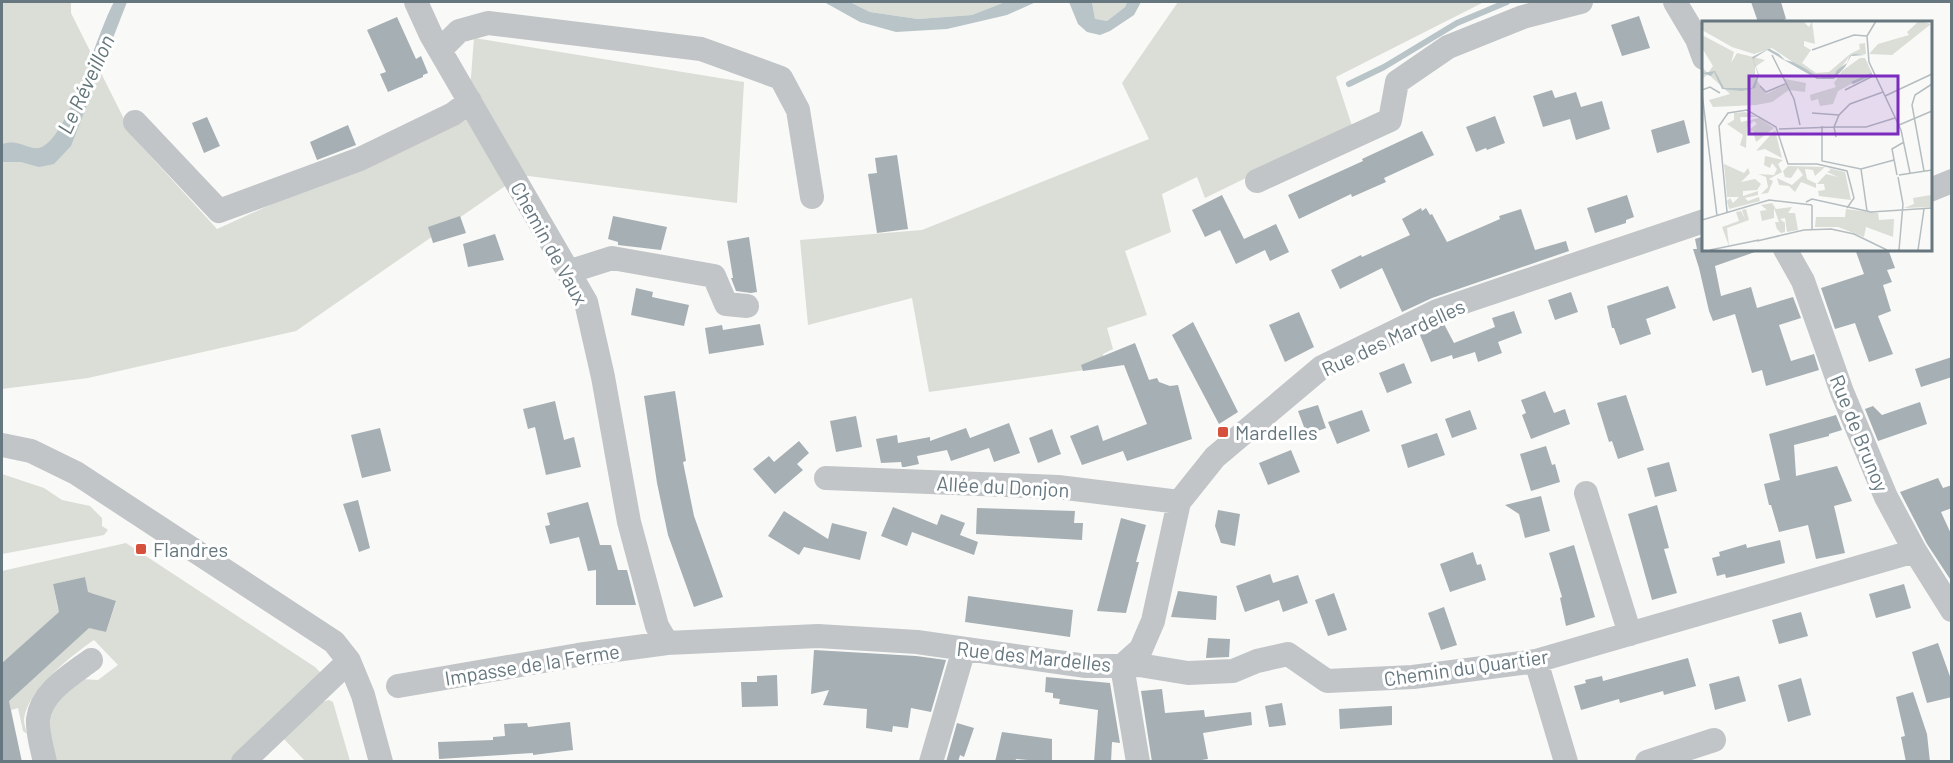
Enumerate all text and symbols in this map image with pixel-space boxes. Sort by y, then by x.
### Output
inset map [1702,21,1932,250]
water label: Le Réveillon [51,31,119,137]
street label: Chemin de Vaux [506,177,594,309]
street label: Rue des Mardelles [1318,293,1468,381]
street label: Rue de Brunoy [1826,371,1894,495]
place label: Mardelles [1235,420,1318,444]
marker: Mardelles [1216,425,1230,439]
street label: Allée du Donjon [936,471,1070,501]
place label: Flandres [153,537,228,561]
marker: Flandres [134,542,148,556]
street label: Rue des Mardelles [956,636,1112,676]
street label: Impasse de la Ferme [443,638,621,690]
street label: Chemin du Quartier [1382,644,1550,690]

